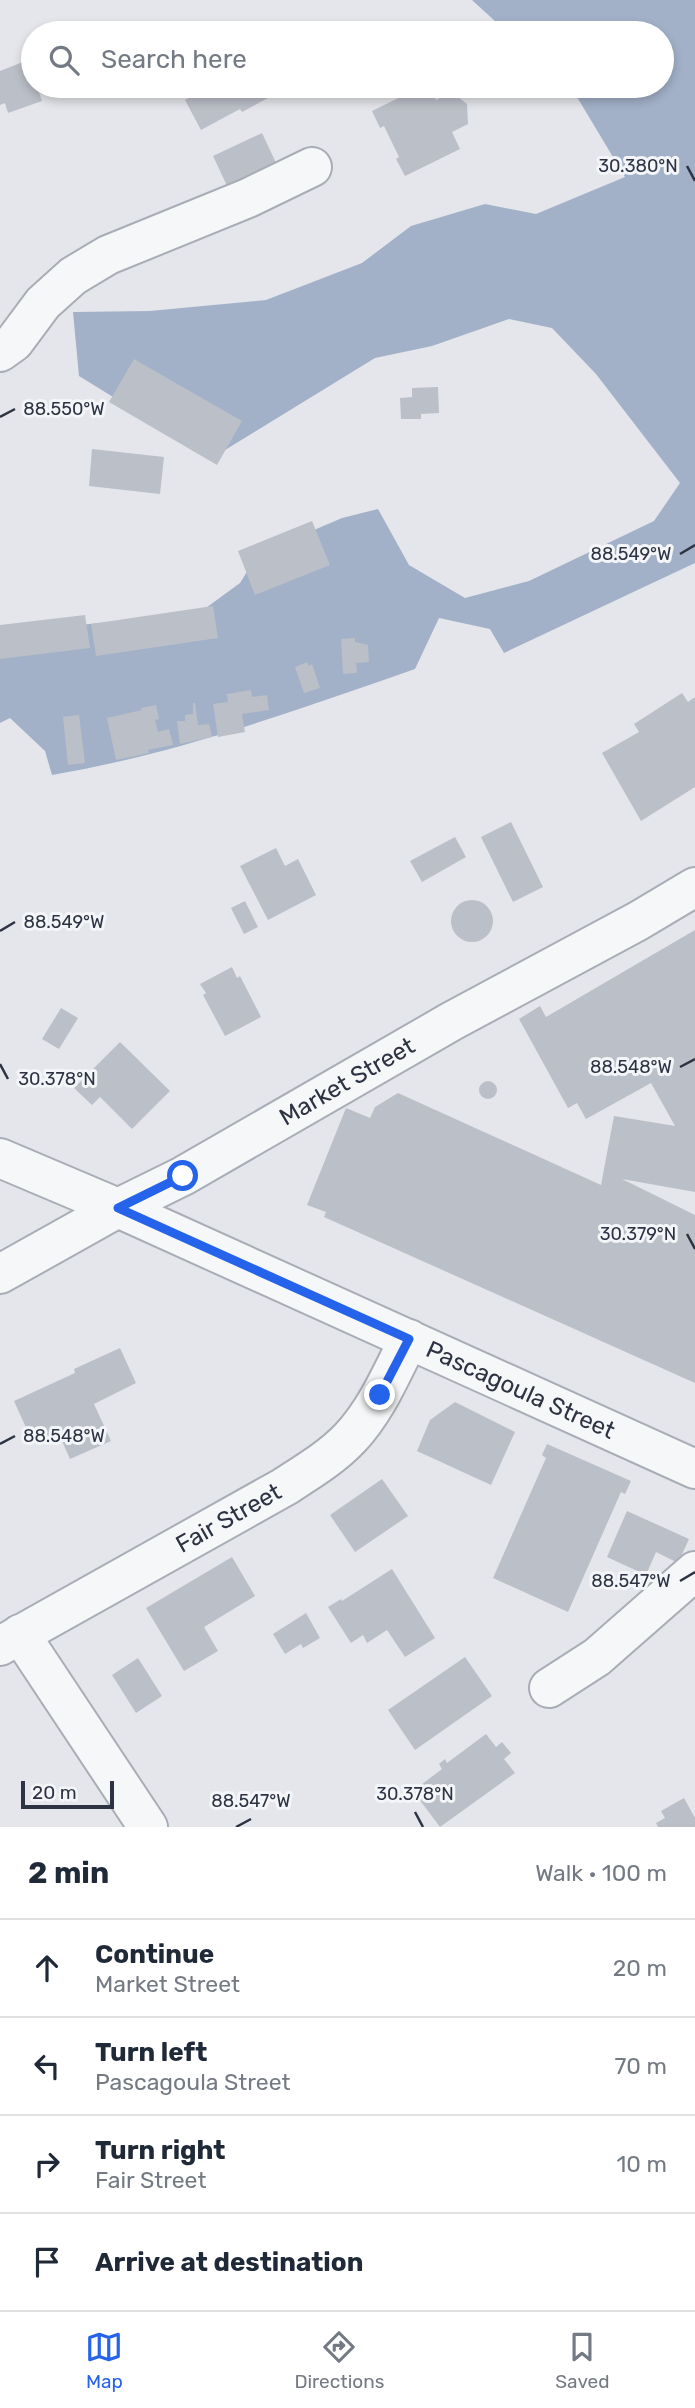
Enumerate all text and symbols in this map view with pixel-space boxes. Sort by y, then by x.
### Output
search box [21,21,674,98]
icon: search [45,41,83,79]
text: Search here [101,44,247,75]
text: 30.380°N [598,155,678,177]
text: 88.550°W [23,398,105,420]
text: 88.549°W [590,543,672,565]
text: 88.549°W [23,911,105,933]
street label: Market Street [275,1032,420,1131]
text: 88.548°W [590,1056,672,1078]
text: 30.378°N [18,1068,96,1090]
route start [167,1160,198,1191]
text: 30.379°N [600,1223,676,1245]
street label: Pascagoula Street [422,1335,619,1445]
route end [364,1379,395,1410]
text: 88.548°W [23,1425,105,1447]
street label: Fair Street [171,1477,286,1559]
text: 88.547°W [591,1570,671,1592]
scale bar [21,1778,114,1810]
text: 20 m [32,1781,77,1804]
text: 30.378°N [376,1783,454,1805]
text: 88.547°W [211,1790,291,1812]
text: 2 min [28,1855,109,1891]
text: Walk · 100 m [535,1859,667,1887]
text: Continue [95,1939,214,1970]
icon: ahead [28,1949,66,1987]
text: 20 m [613,1954,667,1982]
text: Market Street [95,1970,240,1998]
text: Turn left [95,2037,207,2068]
icon: left [28,2047,66,2085]
text: 70 m [615,2052,667,2080]
text: Pascagoula Street [95,2068,291,2096]
text: Turn right [95,2135,225,2166]
icon: right [28,2145,66,2183]
text: 10 m [616,2150,667,2178]
text: Fair Street [95,2166,206,2194]
icon: arrive [28,2243,66,2281]
text: Arrive at destination [95,2247,363,2278]
tab: Map [85,2328,123,2393]
tab: Directions [294,2328,384,2393]
tab: Saved [555,2328,610,2393]

